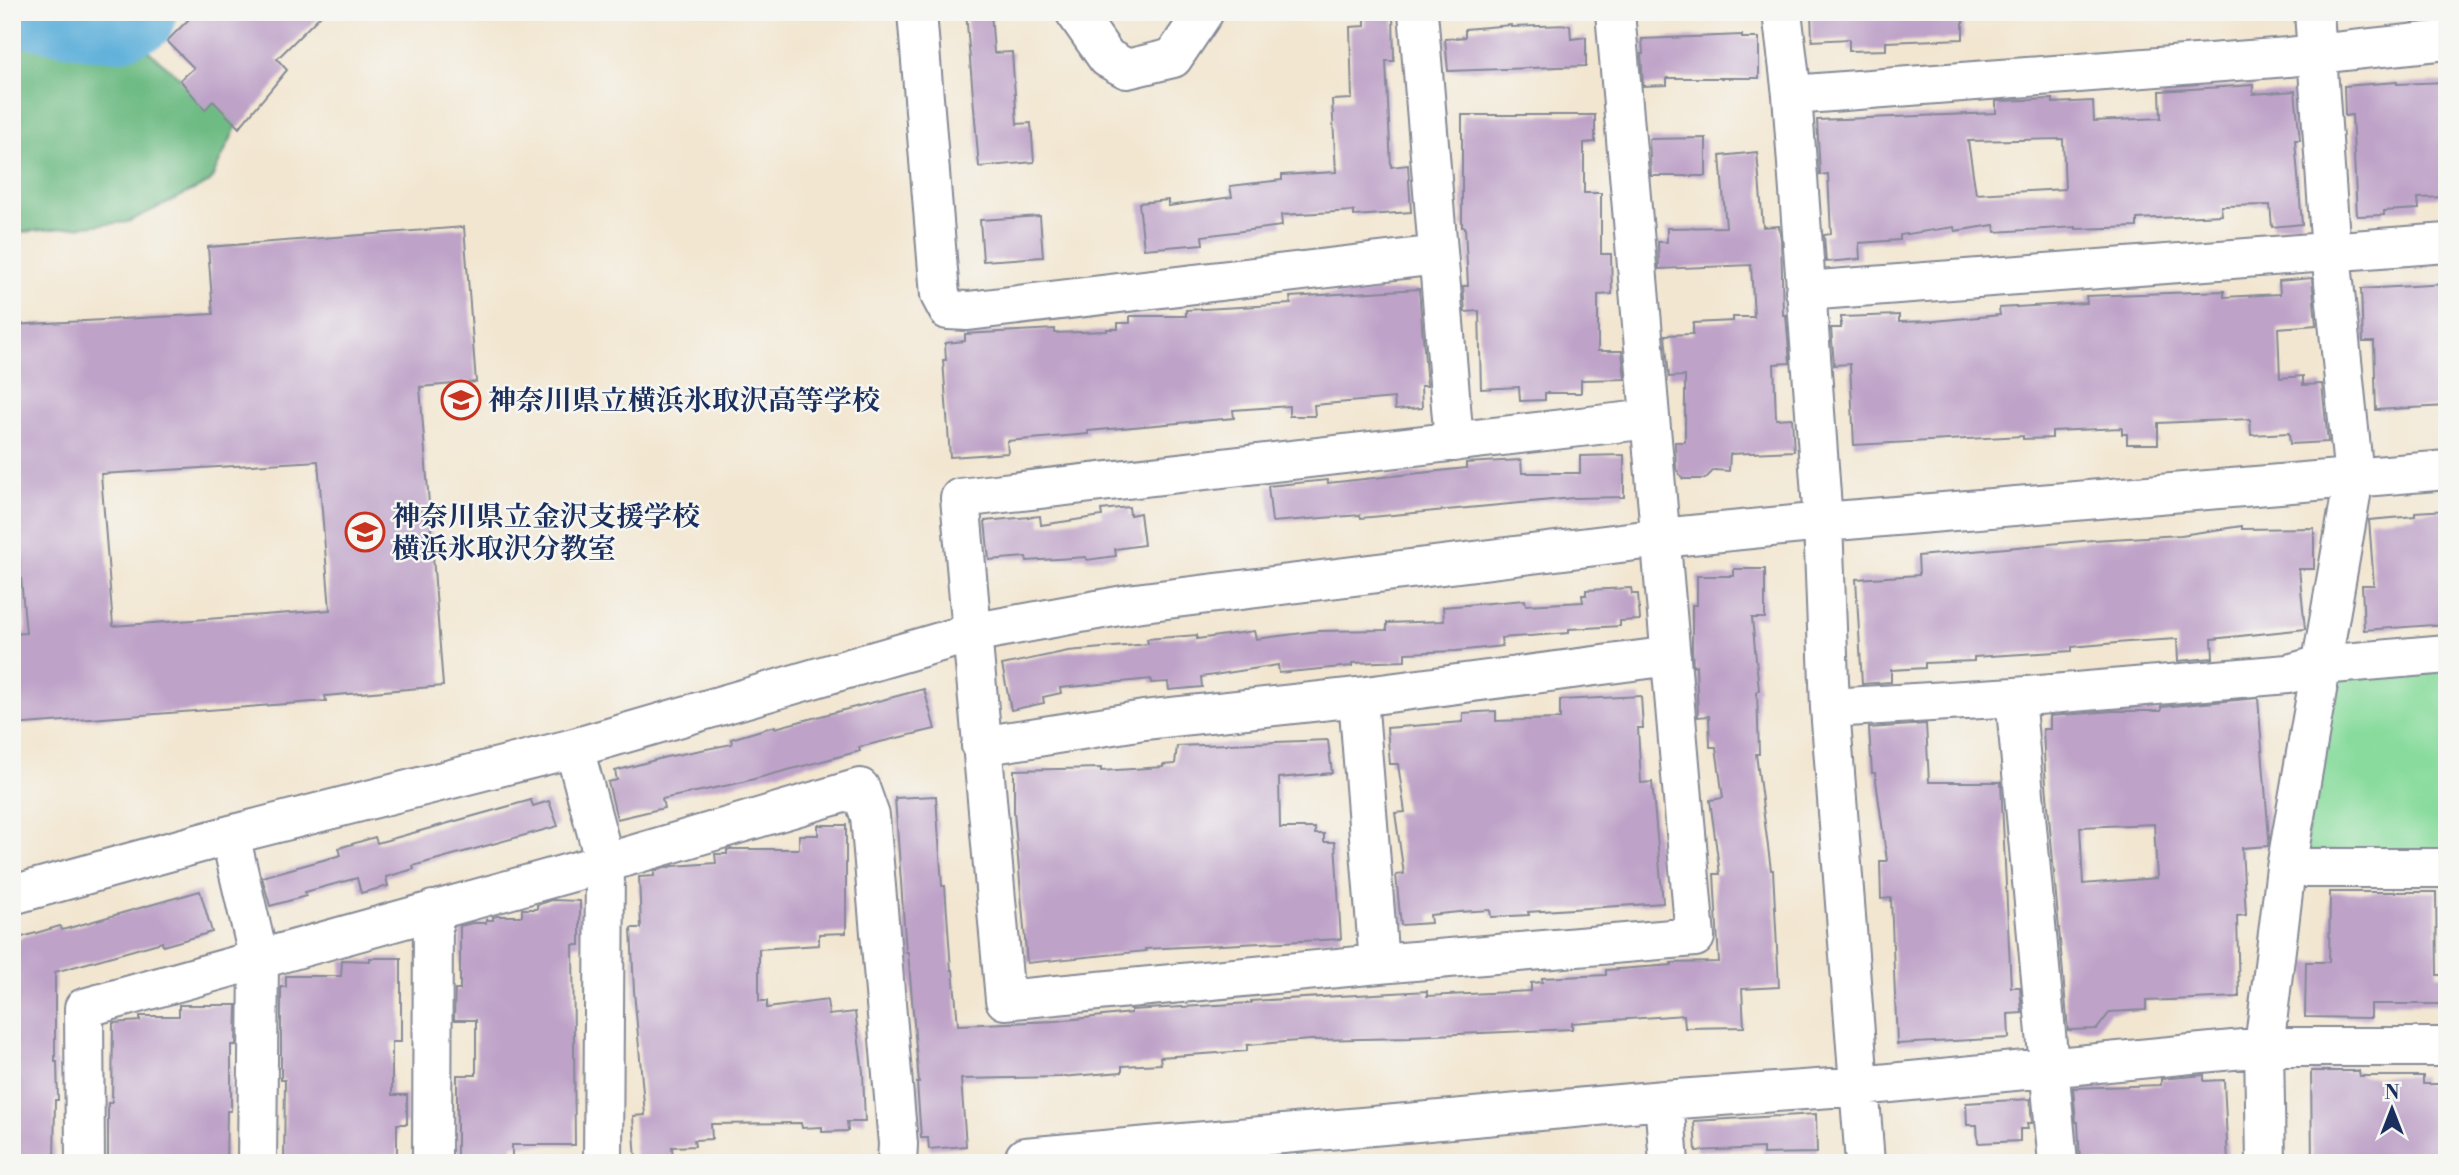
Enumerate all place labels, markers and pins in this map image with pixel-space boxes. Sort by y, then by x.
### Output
school or university icon: 神奈川県立横浜氷取沢高等学校 [440,379,482,421]
place label: 神奈川県立横浜氷取沢高等学校 [488,384,880,419]
place label: 神奈川県立金沢支援学校 横浜氷取沢分教室 [392,500,700,567]
school or university icon: 神奈川県立金沢支援学校 横浜氷取沢分教室 [344,511,386,553]

